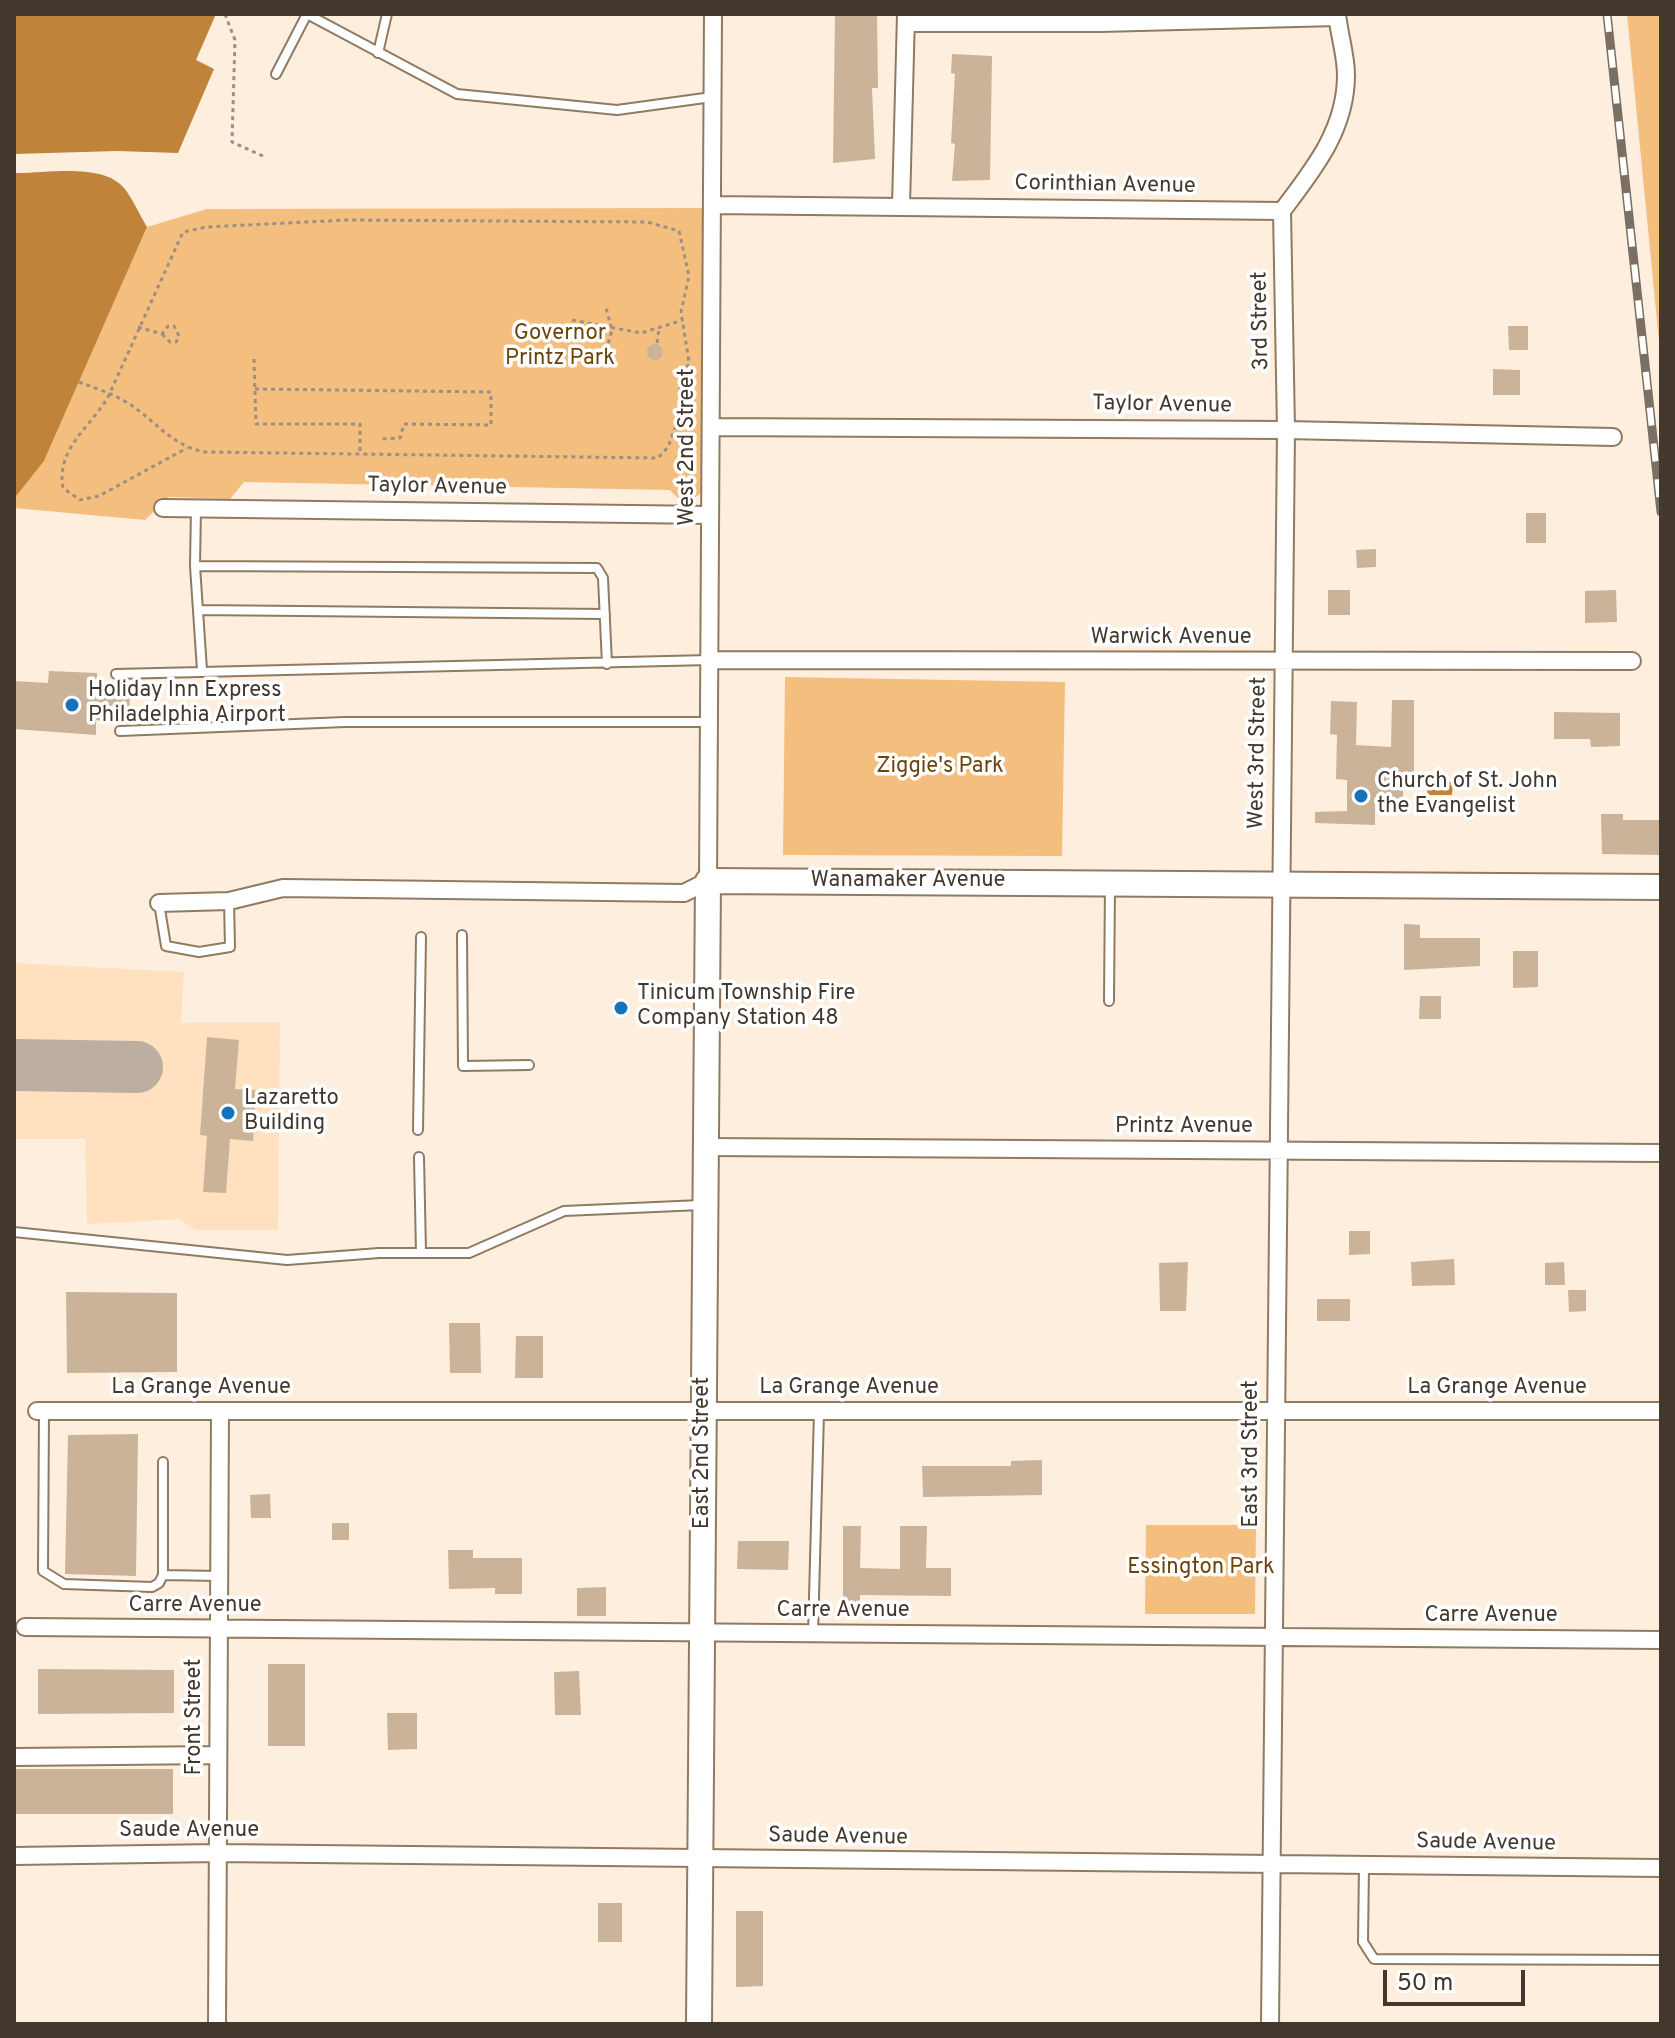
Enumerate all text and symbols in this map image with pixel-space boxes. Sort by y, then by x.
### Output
street label: Corinthian Avenue [1014,171,1196,201]
street label: 3rd Street [1248,271,1276,371]
park label: Governor Printz Park [505,322,615,374]
street label: West 2nd Street [676,368,702,526]
street label: Taylor Avenue [1092,392,1232,420]
street label: Taylor Avenue [367,474,507,502]
street label: Warwick Avenue [1090,626,1252,652]
street label: West 3rd Street [1244,676,1274,830]
place label: Holiday Inn Express Philadelphia Airport [88,679,286,730]
marker: Holiday Inn Express Philadelphia Airport [63,696,81,714]
park label: Ziggie's Park [876,755,1004,781]
place label: Church of St. John the Evangelist [1377,770,1558,822]
marker: Church of St. John the Evangelist [1352,787,1370,805]
street label: Wanamaker Avenue [811,869,1005,895]
place label: Tinicum Township Fire Company Station 48 [637,982,855,1034]
marker: Tinicum Township Fire Company Station 48 [612,999,630,1017]
place label: Lazaretto Building [244,1087,339,1138]
marker: Lazaretto Building [219,1104,237,1122]
street label: Printz Avenue [1115,1115,1253,1141]
street label: La Grange Avenue [111,1376,291,1402]
street label: La Grange Avenue [759,1376,939,1402]
street label: La Grange Avenue [1407,1376,1587,1402]
street label: East 2nd Street [691,1377,717,1529]
street label: East 3rd Street [1240,1380,1266,1528]
park label: Essington Park [1127,1556,1275,1582]
street label: Carre Avenue [128,1594,262,1620]
street label: Carre Avenue [776,1599,910,1625]
street label: Carre Avenue [1424,1604,1558,1630]
street label: Front Street [183,1659,209,1775]
street label: Saude Avenue [119,1819,259,1845]
street label: Saude Avenue [768,1824,908,1852]
street label: Saude Avenue [1416,1830,1556,1858]
scale bar [1387,1954,1529,2004]
text: 50 m [1397,1969,1453,1999]

